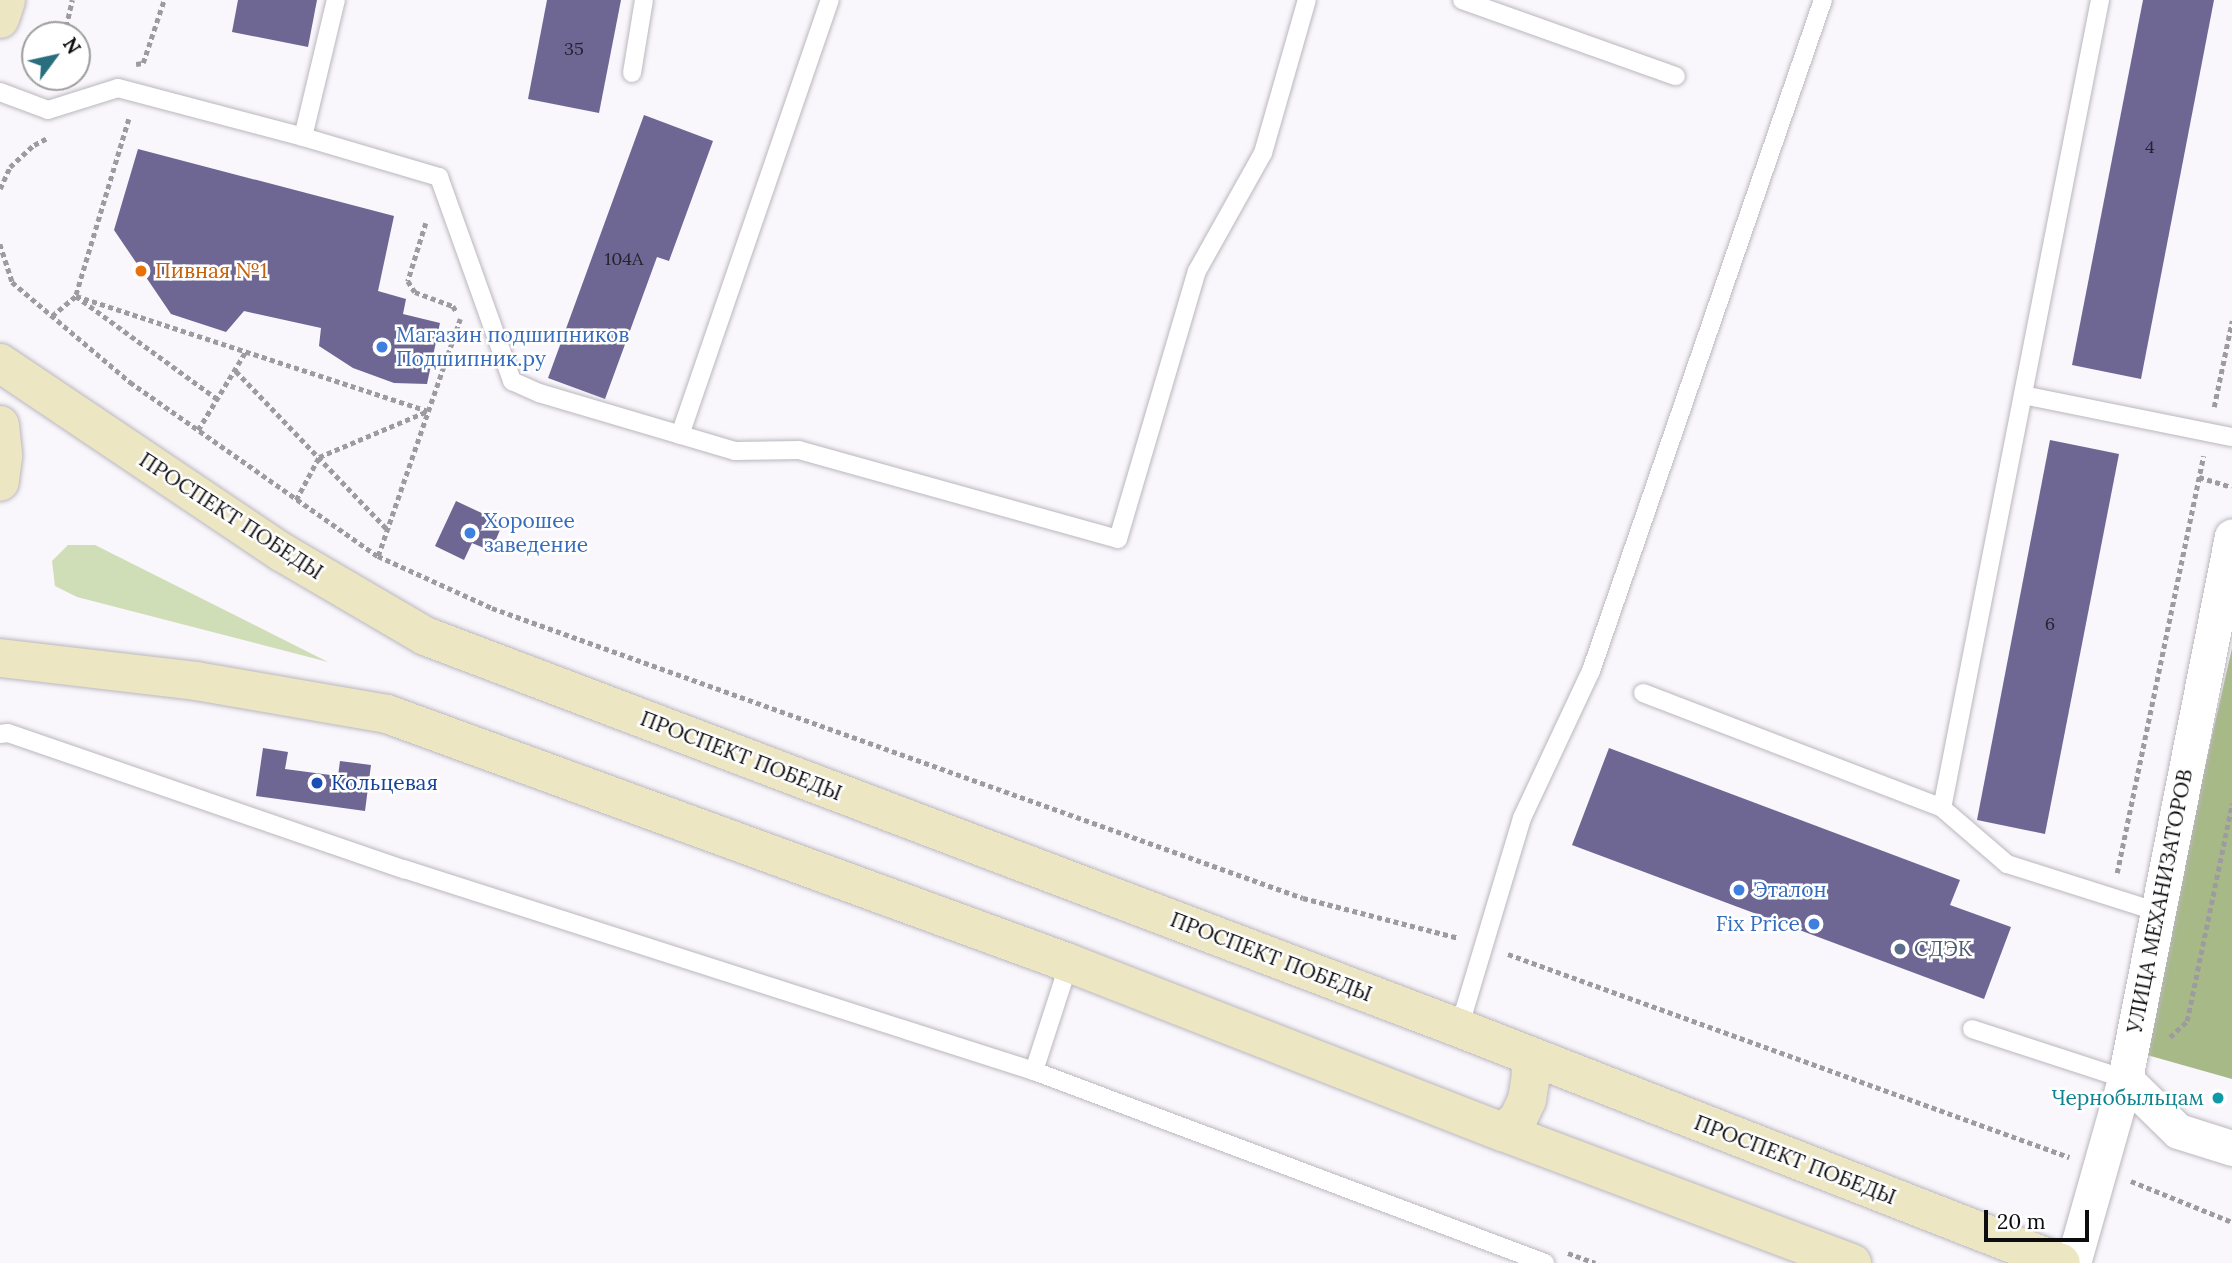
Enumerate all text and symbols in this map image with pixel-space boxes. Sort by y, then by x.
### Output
north arrow [21,21,91,91]
text: N [58,33,86,58]
house number: 35 [564,38,584,60]
house number: 4 [2145,136,2155,158]
house number: 104А [605,248,643,270]
place label: Пивная №1 [155,258,268,284]
marker: Пивная №1 [133,263,149,279]
place label: Магазин подшипников Подшипник.ру [396,322,629,372]
marker: Магазин подшипников Подшипник.ру [374,339,390,355]
street label: ПРОСПЕКТ ПОБЕДЫ [134,447,328,585]
place label: Хорошее заведение [484,508,588,558]
marker: Хорошее заведение [462,525,478,541]
house number: 6 [2045,613,2055,635]
street label: ПРОСПЕКТ ПОБЕДЫ [637,706,845,806]
street label: УЛИЦА МЕХАНИЗАТОРОВ [2122,767,2198,1035]
place label: Кольцевая [331,770,438,796]
marker: Кольцевая [309,775,325,791]
place label: Эталон [1753,877,1827,903]
marker: Эталон [1731,882,1747,898]
street label: ПРОСПЕКТ ПОБЕДЫ [1167,907,1375,1007]
place label: Fix Price [1716,911,1800,937]
marker: Fix Price [1806,916,1822,932]
place label: СДЭК [1914,936,1972,962]
marker: СДЭК [1892,941,1908,957]
place label: Чернобыльцам [2051,1085,2204,1111]
marker: Чернобыльцам [2210,1090,2226,1106]
street label: ПРОСПЕКТ ПОБЕДЫ [1691,1110,1899,1210]
scale bar [1987,1196,2092,1240]
text: 20 m [1997,1208,2046,1235]

